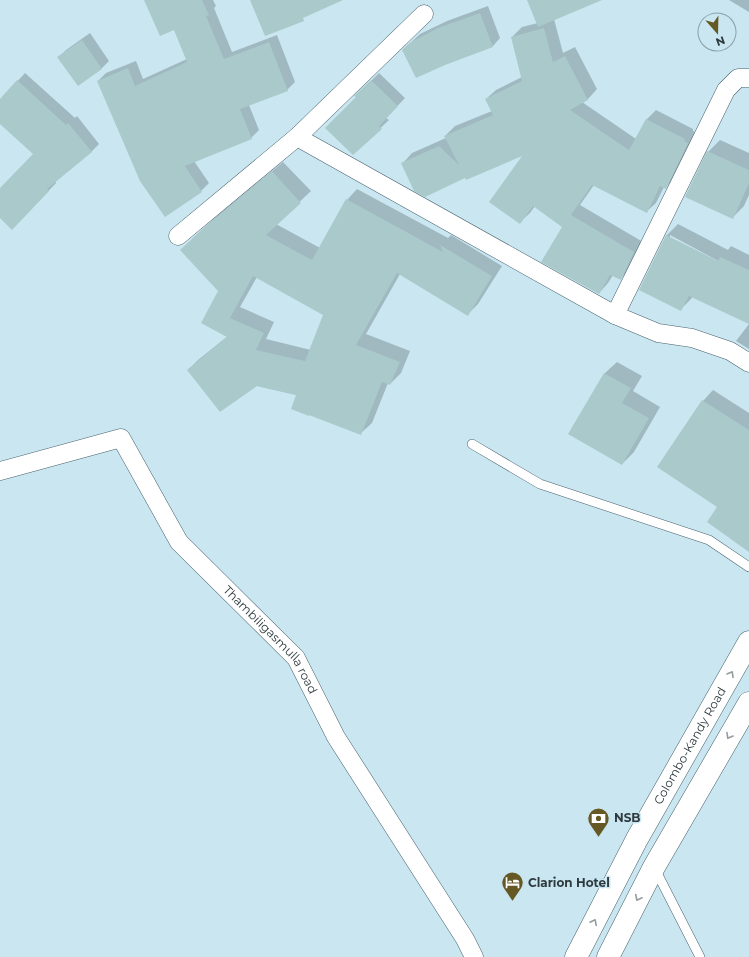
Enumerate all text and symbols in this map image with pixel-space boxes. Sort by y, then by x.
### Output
north arrow [697,12,737,52]
text: N [714,33,727,49]
street label: Thambiligasmulla road [220,582,321,696]
one-way arrow [726,671,734,678]
street label: Colombo-Kandy Road [650,684,729,807]
one-way arrow [727,732,734,739]
bank icon: NSB [585,805,611,838]
place label: NSB [614,810,641,825]
hotel icon: Clarion Hotel [500,870,526,903]
place label: Clarion Hotel [528,875,610,890]
one-way arrow [635,894,643,901]
one-way arrow [589,919,597,927]

